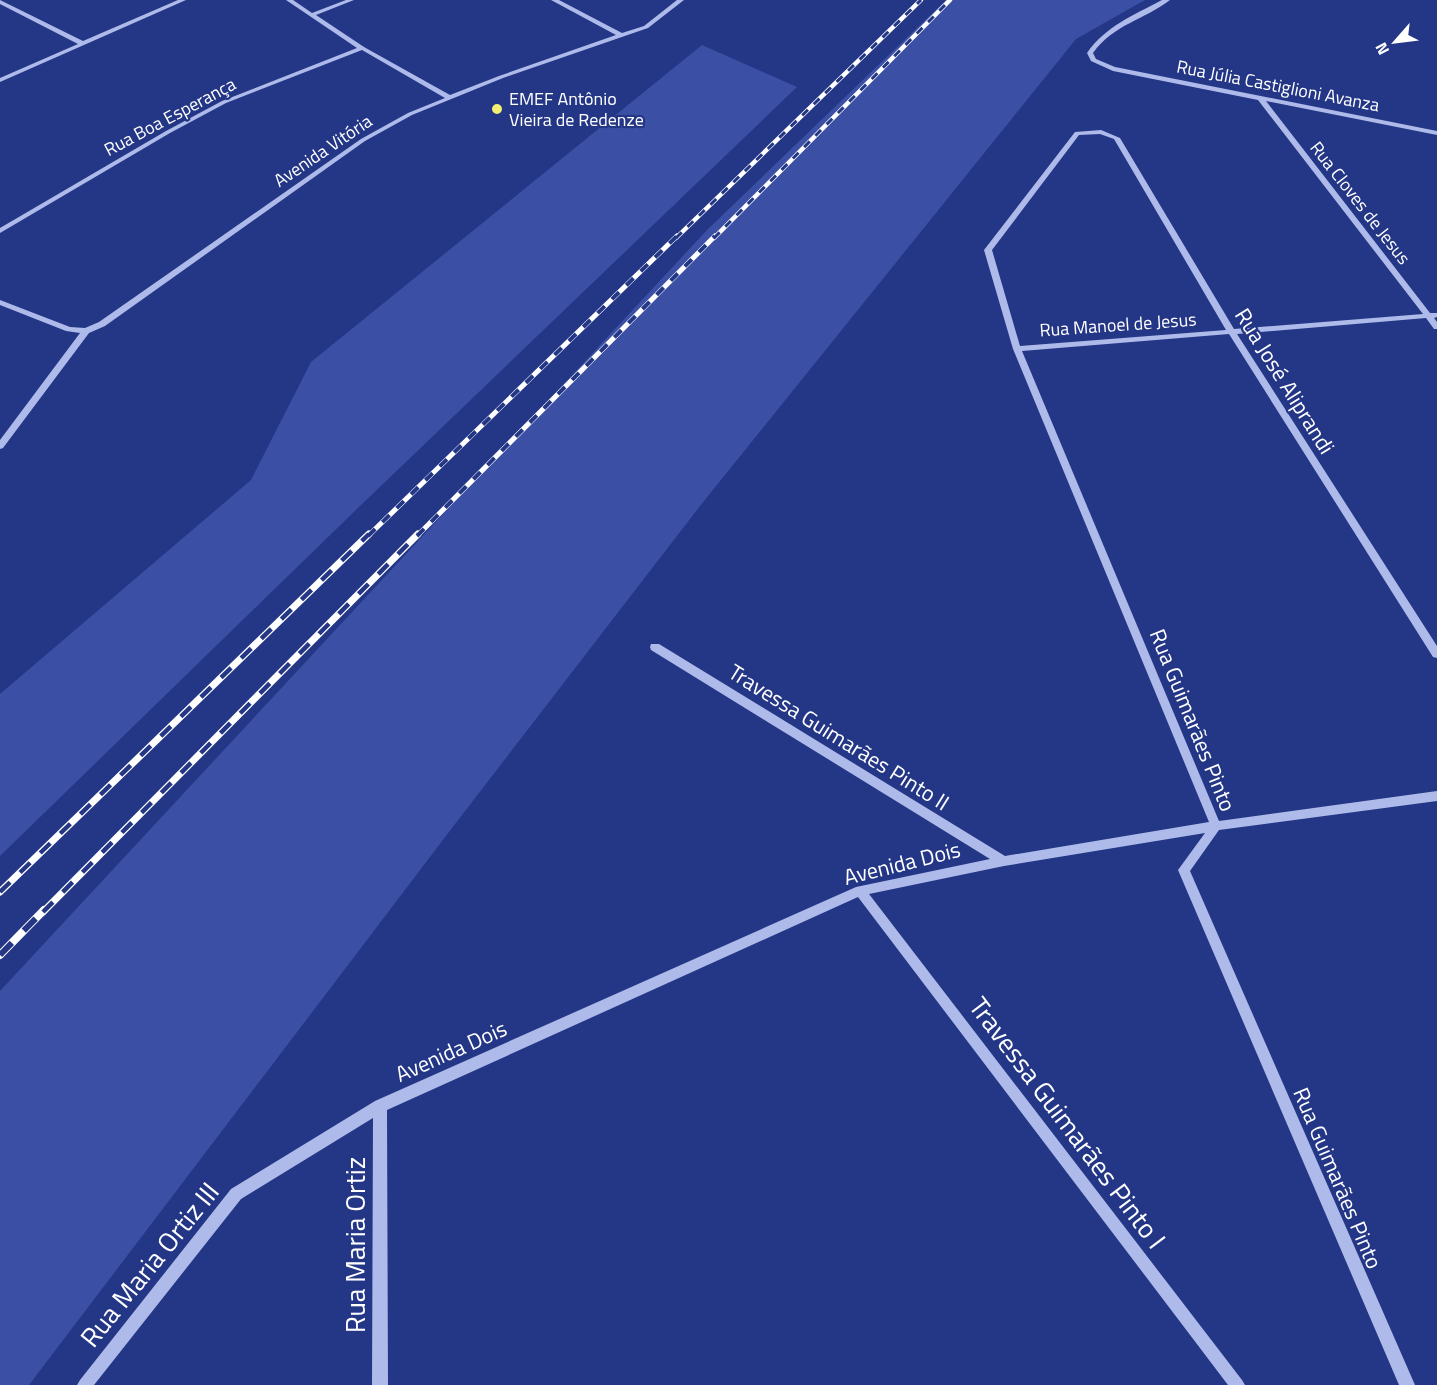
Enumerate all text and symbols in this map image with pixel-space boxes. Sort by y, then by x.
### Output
north arrow [1365,12,1425,72]
text: N [1369,39,1395,60]
street label: Rua Júlia Castiglioni Avanza [1174,53,1382,118]
street label: Rua Boa Esperança [99,70,240,163]
place label: EMEF Antônio Vieira de Redenze [509,85,644,133]
marker: EMEF Antônio Vieira de Redenze [490,102,504,116]
street label: Avenida Vitória [268,108,377,194]
street label: Rua Cloves de Jesus [1304,135,1417,270]
street label: Rua José Aliprandi [1226,301,1344,461]
street label: Rua Manoel de Jesus [1039,306,1197,343]
street label: Rua Guimarães Pinto [1141,624,1245,816]
street label: Travessa Guimarães Pinto II [722,655,956,819]
street label: Avenida Dois [840,832,964,894]
street label: Travessa Guimarães Pinto I [960,987,1177,1257]
street label: Avenida Dois [390,1011,512,1091]
street label: Rua Guimarães Pinto [1284,1082,1392,1274]
street label: Rua Maria Ortiz [334,1157,375,1333]
street label: Rua Maria Ortiz III [69,1173,228,1355]

